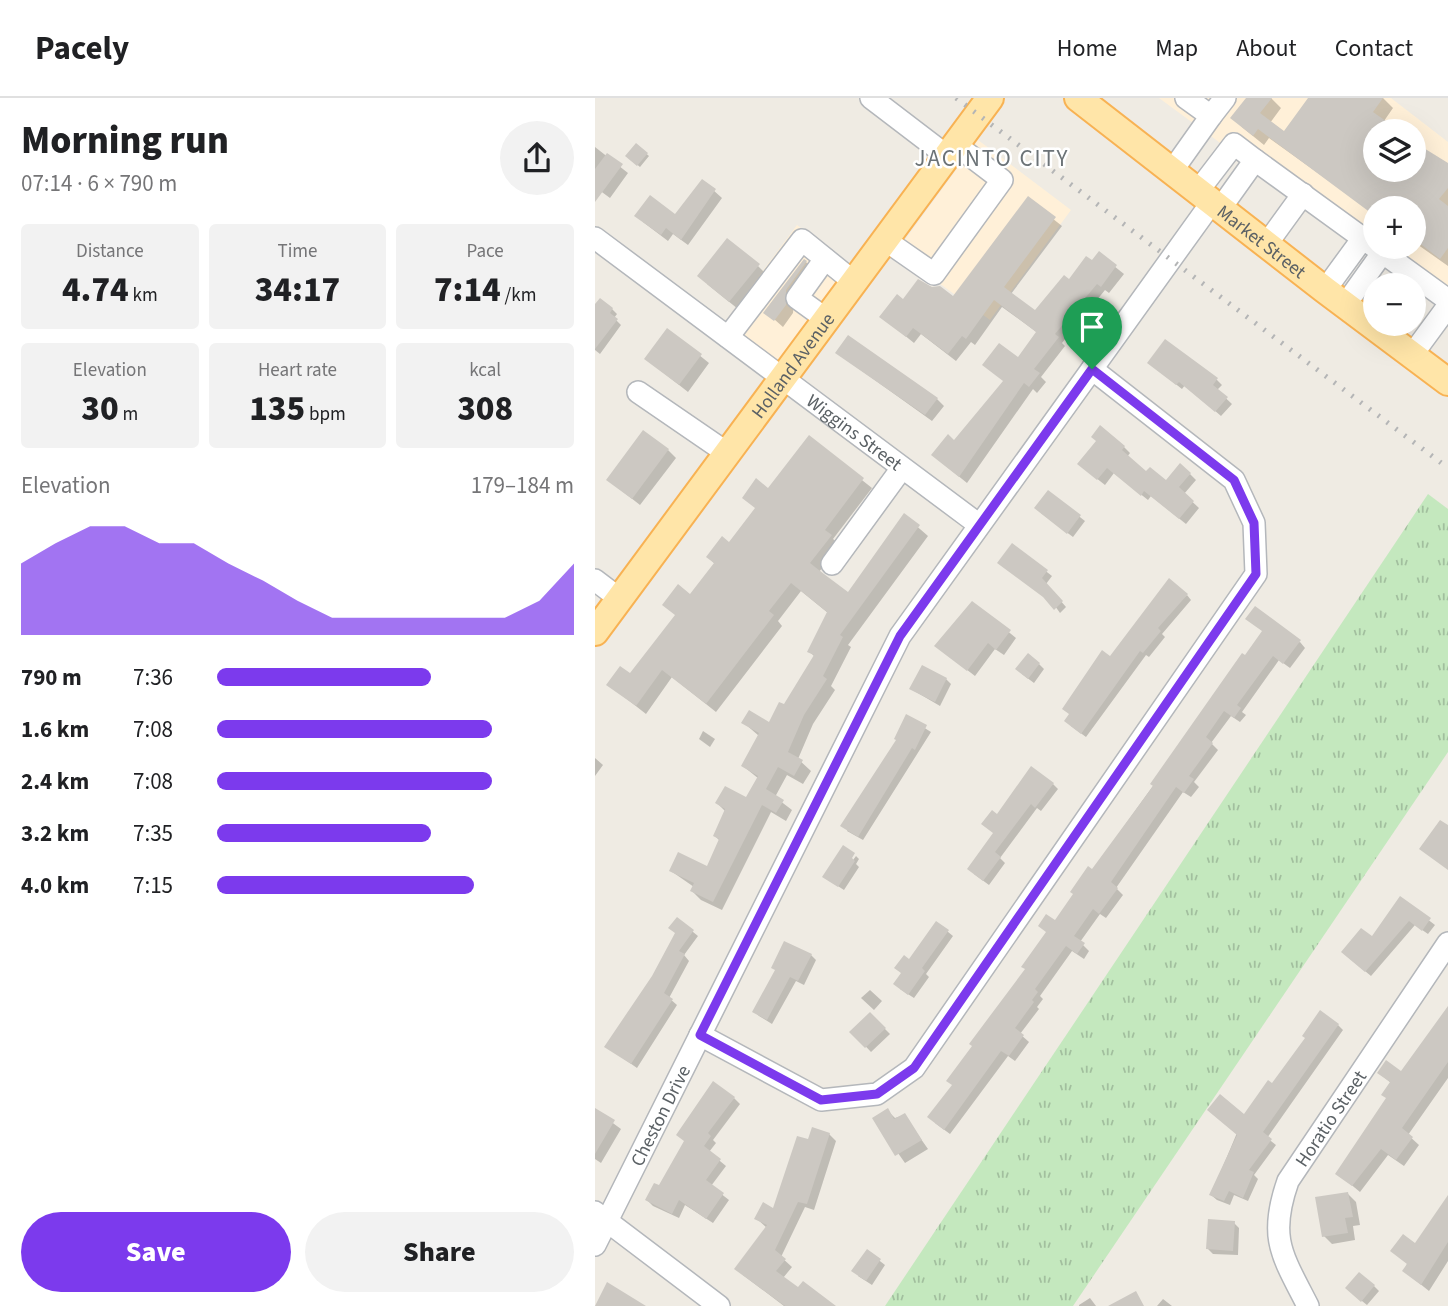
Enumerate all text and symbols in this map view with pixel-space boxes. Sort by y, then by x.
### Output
text: Pacely [35,25,129,72]
text: Home [1057,31,1117,66]
text: Map [1155,31,1198,66]
text: About [1236,31,1297,66]
text: Contact [1335,31,1413,66]
text: Morning run [21,114,229,168]
map controls [1363,119,1426,336]
button: layers [1363,119,1426,182]
button: share [500,121,574,195]
district label: JACINTO CITY [914,142,1070,175]
text: 07:14 · 6 × 790 m [21,167,177,200]
button: + [1363,196,1426,259]
street label: Market Street [1211,199,1312,286]
text: Distance [76,238,144,265]
text: Time [277,238,318,265]
text: Pace [467,238,504,265]
text: 4.74 [62,265,129,315]
text: 34:17 [255,265,340,315]
text: 7:14 [434,265,501,315]
button: − [1363,273,1426,336]
text: km [129,282,158,309]
text: /km [501,282,536,309]
pin [1062,297,1122,369]
street label: Holland Avenue [746,308,842,424]
icon: arrive [1073,308,1111,346]
text: Elevation [73,357,147,384]
text: Heart rate [258,357,337,384]
text: kcal [469,357,501,384]
text: 30 [81,384,119,434]
text: 135 [249,384,305,434]
text: 308 [457,384,513,434]
street label: Wiggins Street [800,388,908,478]
text: m [119,401,138,428]
text: bpm [305,401,346,428]
text: Elevation [21,469,111,502]
text: 179–184 m [471,469,574,502]
text: 790 m [21,661,82,694]
text: 7:36 [133,661,173,694]
text: 1.6 km [21,713,89,746]
text: 7:08 [133,713,173,746]
text: 2.4 km [21,765,89,798]
text: 7:08 [133,765,173,798]
text: 3.2 km [21,817,89,850]
text: 7:35 [133,817,173,850]
text: 4.0 km [21,869,89,902]
text: 7:15 [133,869,173,902]
street label: Cheston Drive [625,1061,698,1171]
street label: Horatio Street [1289,1065,1374,1173]
button: Save [21,1212,291,1292]
button: Share [305,1212,574,1292]

